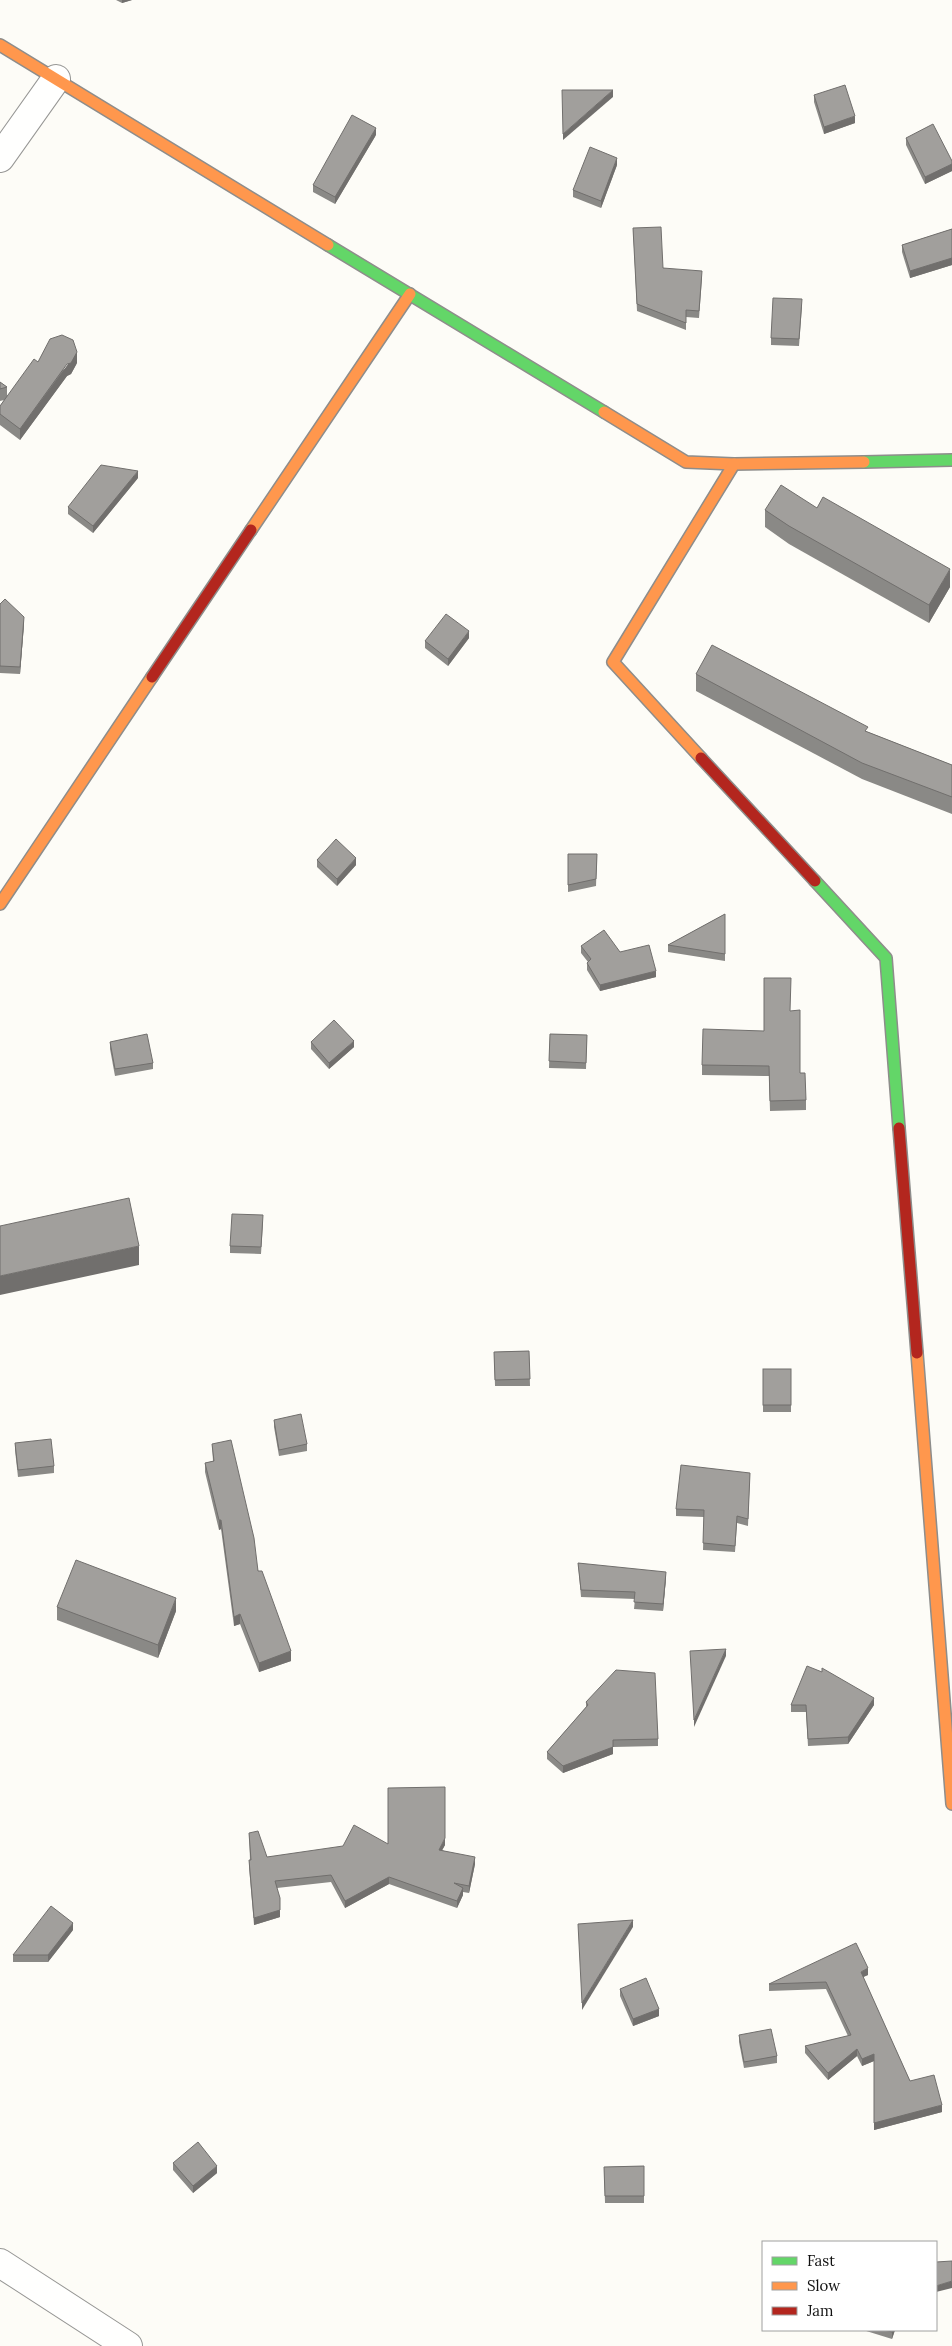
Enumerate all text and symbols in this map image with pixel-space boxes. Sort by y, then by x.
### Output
legend [762,2241,937,2331]
text: Fast [807,2251,835,2270]
text: Slow [807,2276,840,2295]
text: Jam [806,2301,834,2320]

